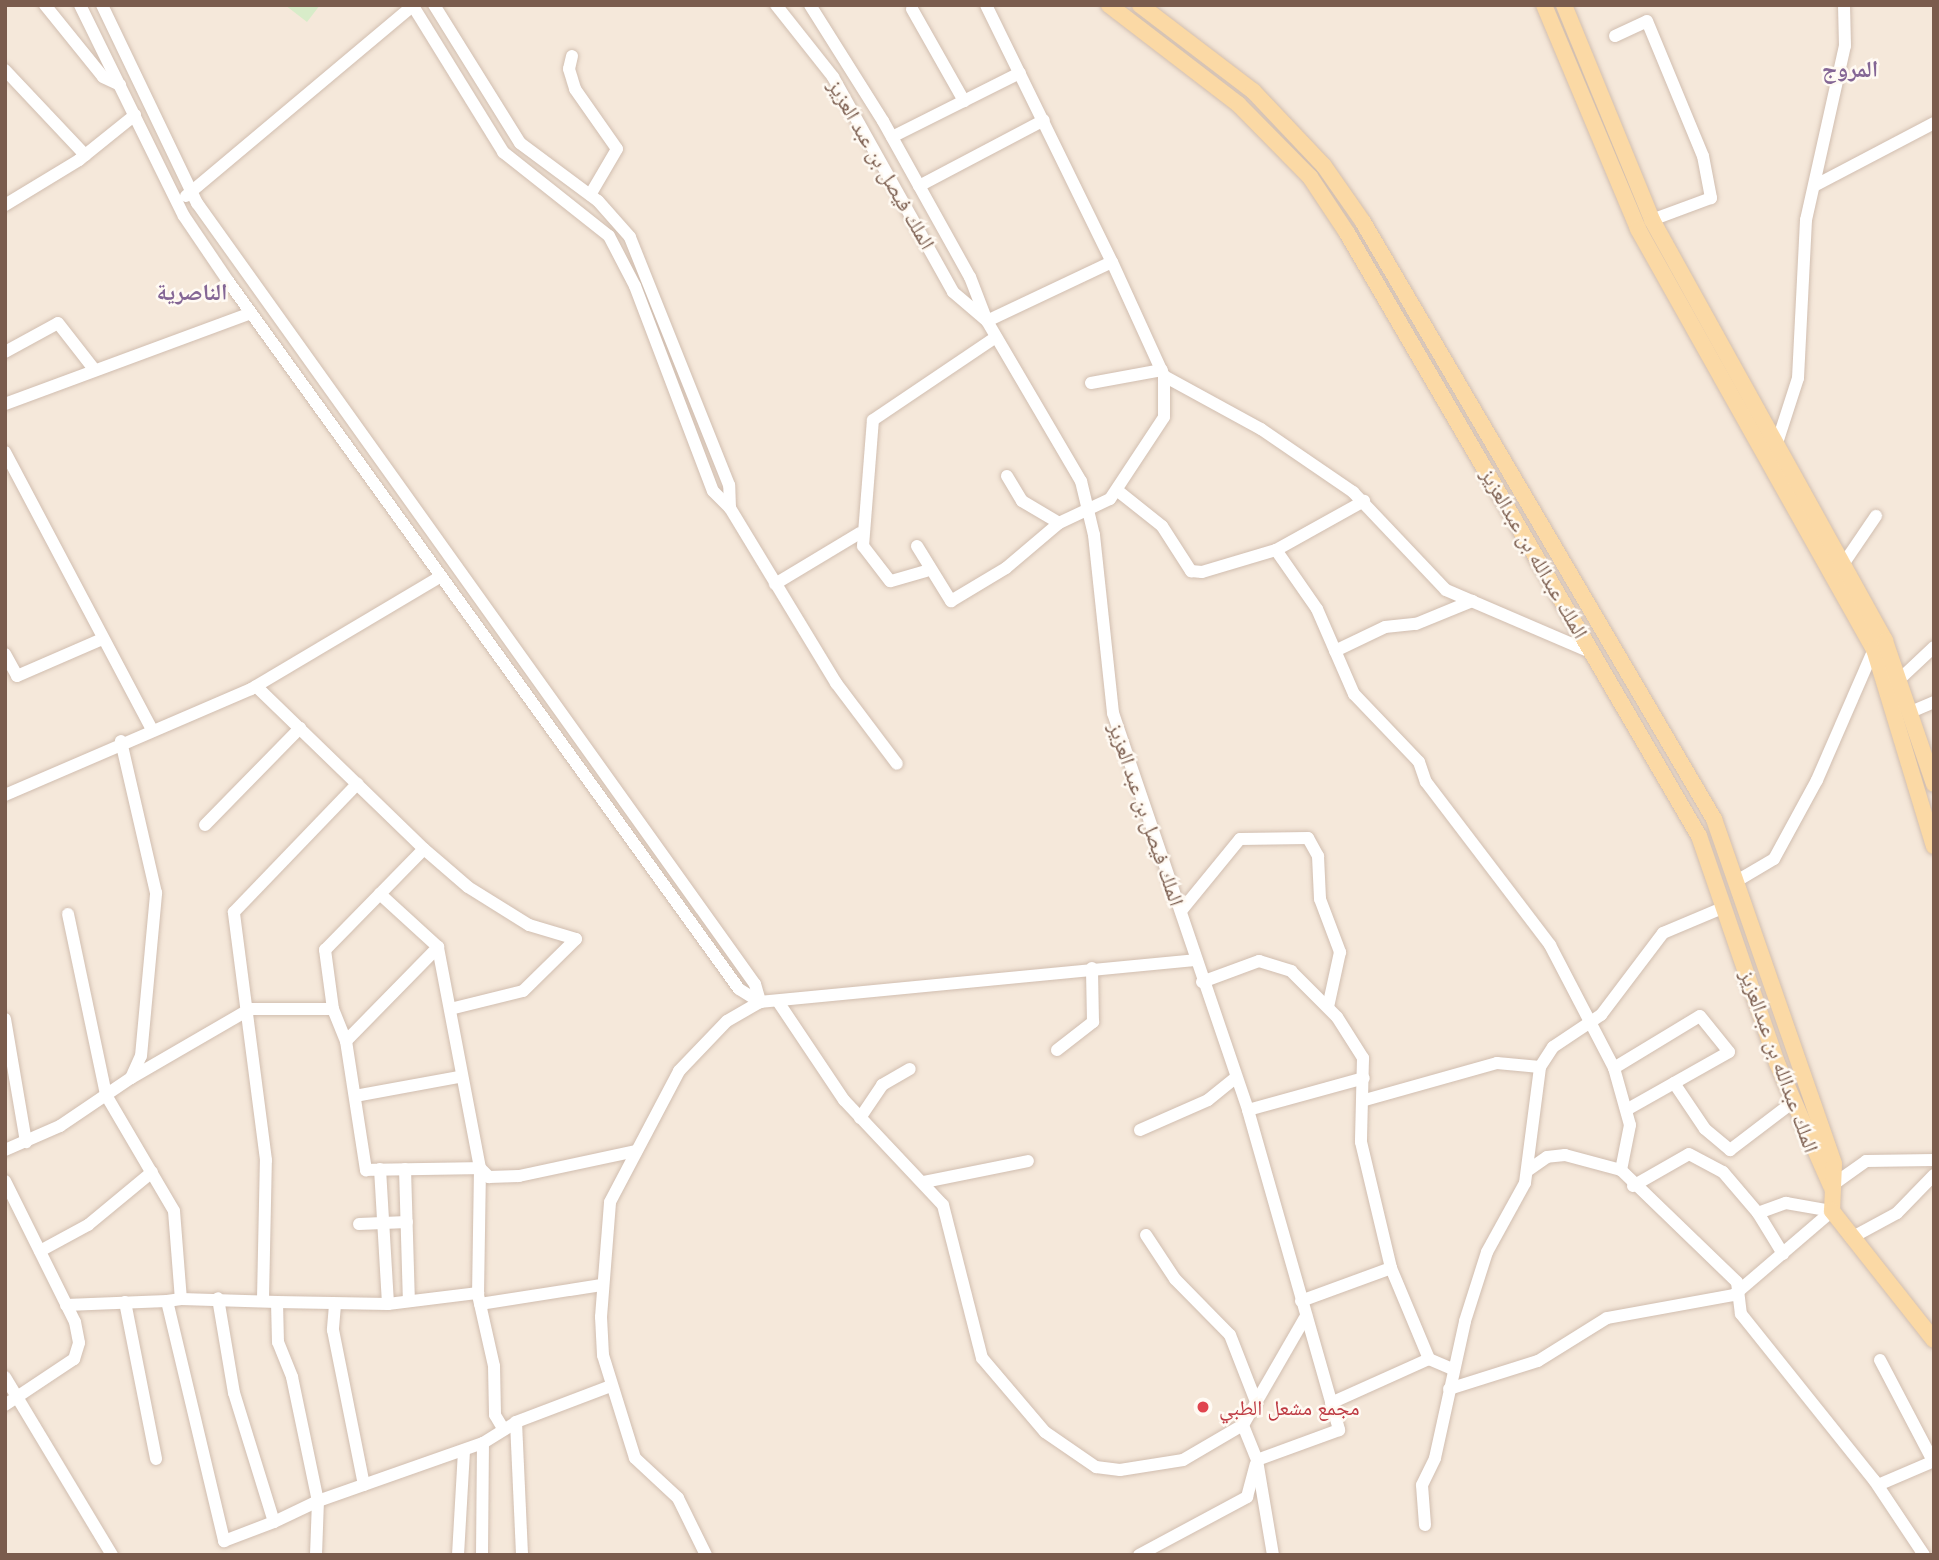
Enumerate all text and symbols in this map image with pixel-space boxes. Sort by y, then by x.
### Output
district label: المروج [1822,54,1878,82]
street label: الملك فيصل بن عبد العزيز [823,75,941,253]
district label: الناصرية [157,277,227,305]
street label: الملك عبدالله بن عبدالعزيز [1476,463,1594,643]
street label: الملك فيصل بن عبد العزيز [1104,719,1190,909]
street label: الملك عبدالله بن عبدالعزيز [1735,966,1825,1156]
place label: مجمع مشعل الطبي [1219,1394,1360,1420]
marker: مجمع مشعل الطبي [1193,1397,1213,1417]

